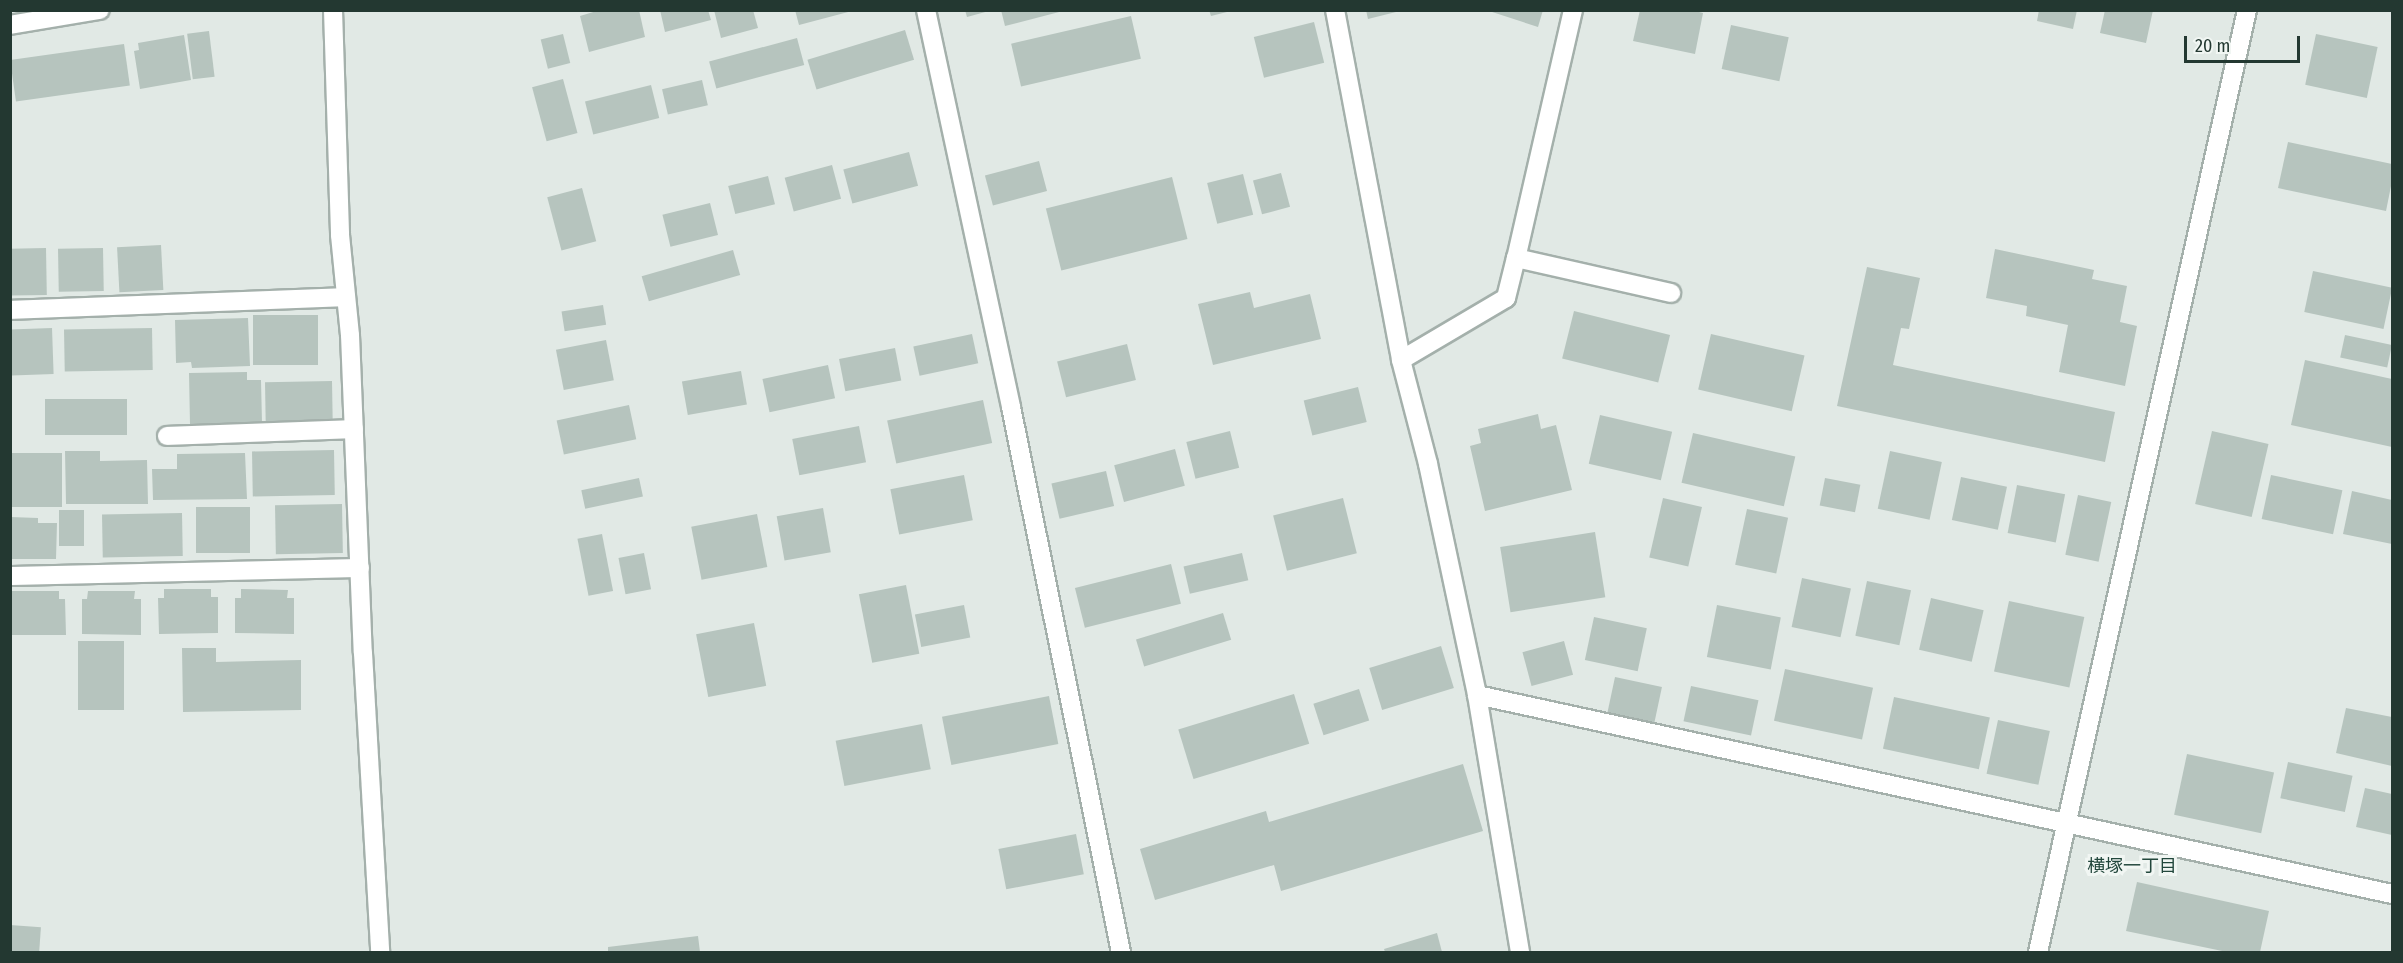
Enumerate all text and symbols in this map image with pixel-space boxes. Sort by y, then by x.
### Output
scale bar [2187,24,2302,62]
text: 20 m [2195,35,2230,57]
district label: 横塚一丁目 [2087,855,2177,877]

